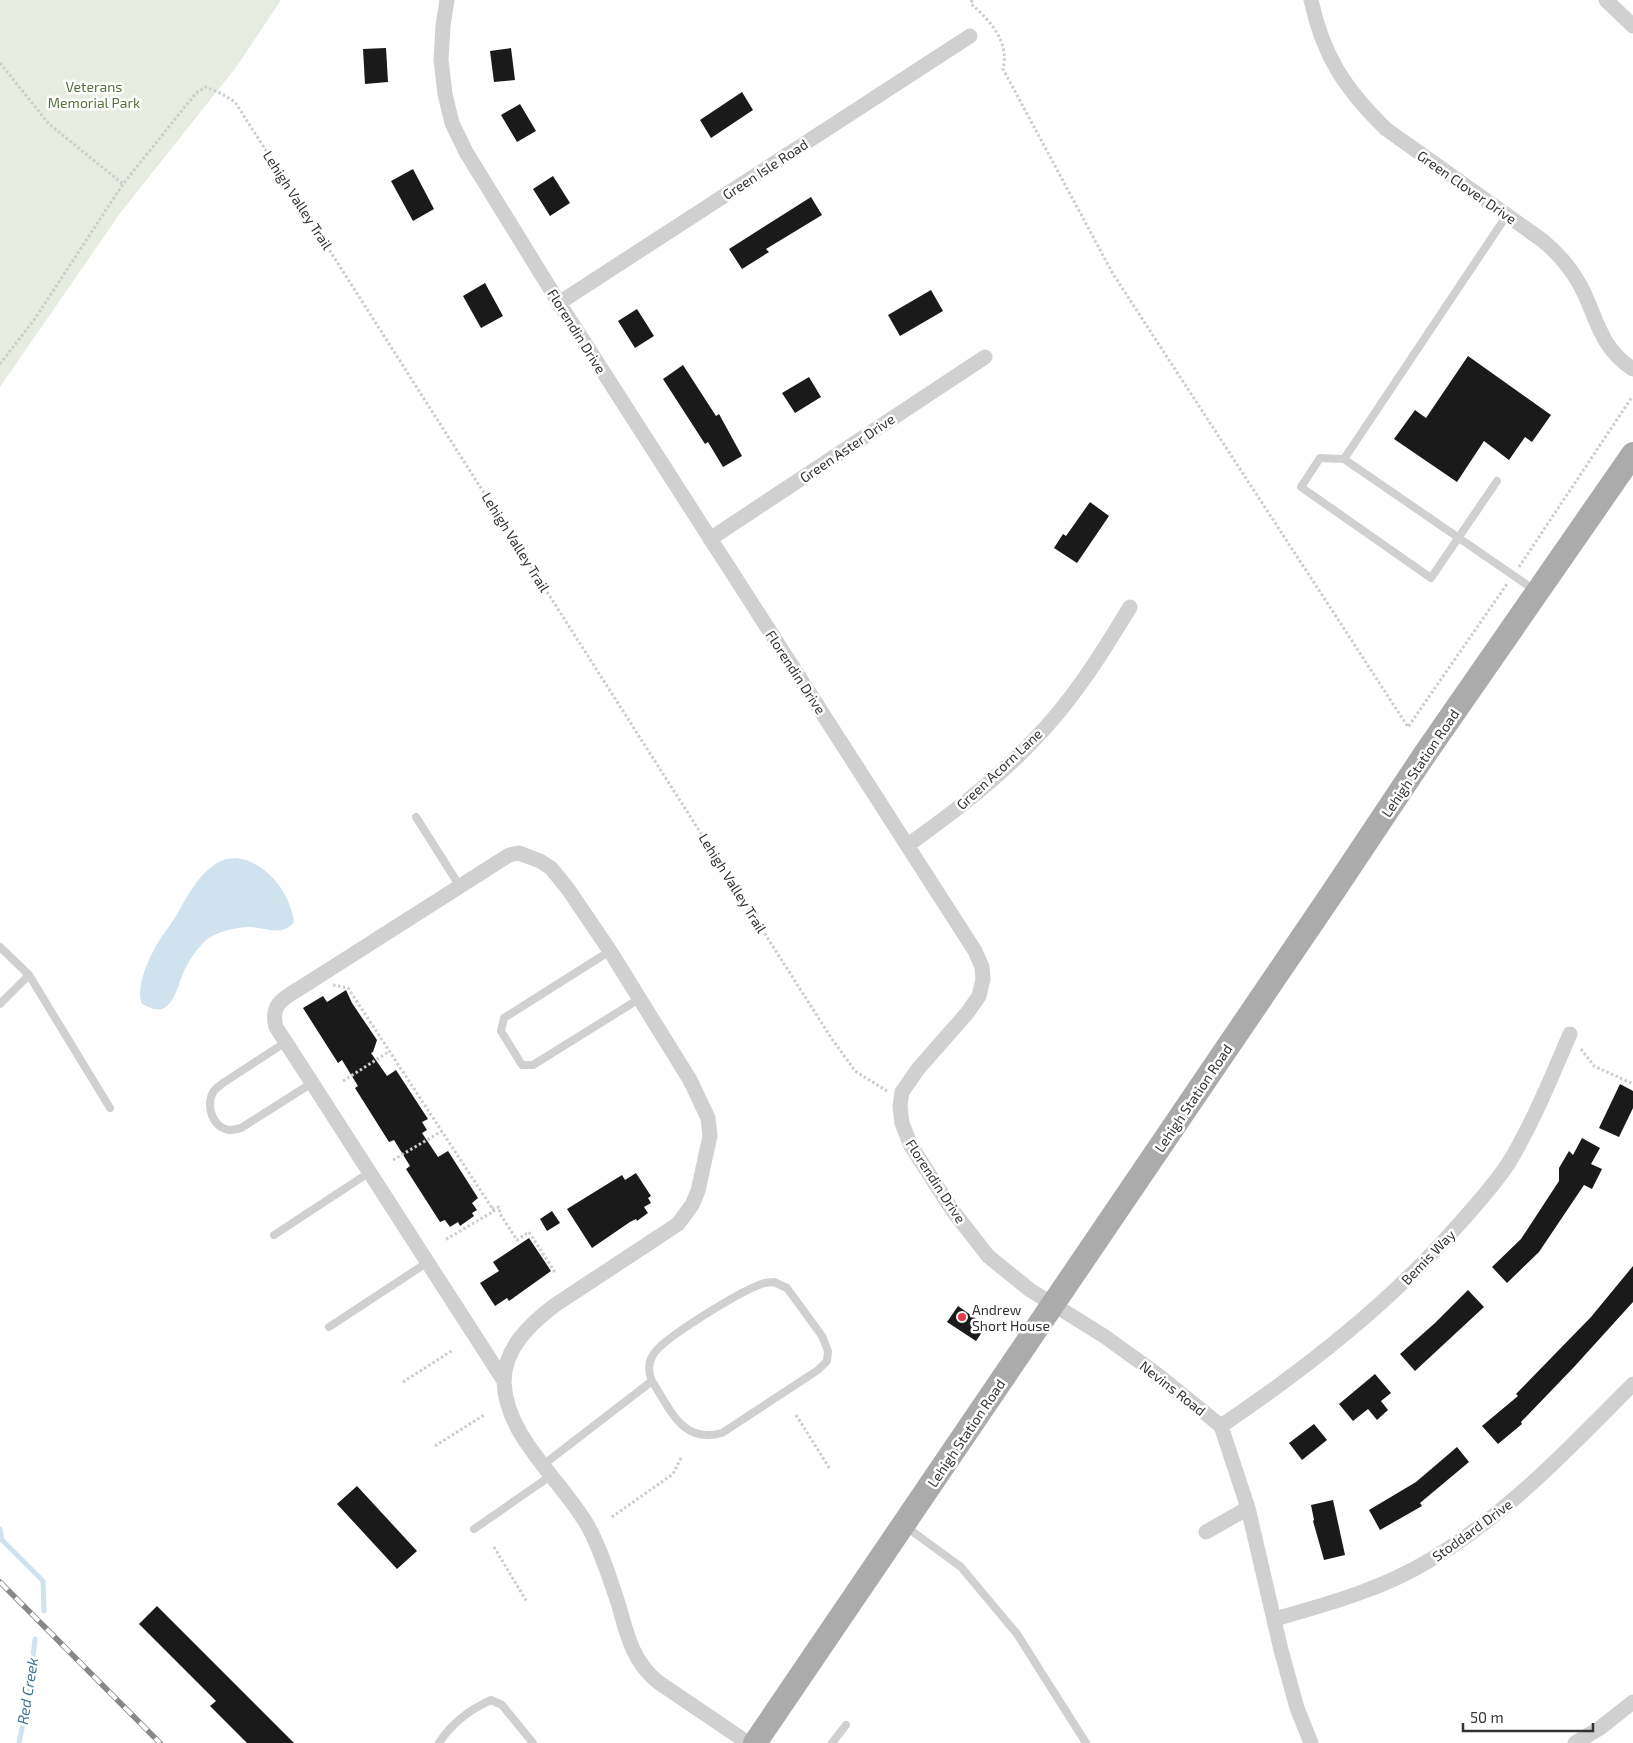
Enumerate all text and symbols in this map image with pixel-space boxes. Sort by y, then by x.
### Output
park label: Veterans Memorial Park [48,78,140,111]
street label: Green Isle Road [719,135,811,203]
street label: Green Clover Drive [1414,146,1520,228]
street label: Lehigh Valley Trail [260,147,337,253]
street label: Florendin Drive [544,285,610,377]
street label: Green Aster Drive [796,410,898,486]
street label: Lehigh Valley Trail [479,489,554,596]
street label: Florendin Drive [763,627,829,717]
street label: Lehigh Station Road [1378,706,1462,820]
street label: Green Acorn Lane [953,725,1045,813]
street label: Lehigh Valley Trail [696,830,771,937]
street label: Lehigh Station Road [1151,1041,1235,1155]
street label: Florendin Drive [903,1136,969,1226]
street label: Bemis Way [1398,1225,1459,1288]
place label: Andrew Short House [972,1301,1050,1334]
marker: Andrew Short House [956,1311,968,1323]
street label: Nevins Road [1137,1357,1209,1419]
street label: Lehigh Station Road [924,1376,1008,1490]
street label: Stoddard Drive [1429,1495,1515,1565]
water label: Red Creek [13,1656,41,1726]
scale bar [1463,1700,1593,1732]
text: 50 m [1470,1708,1504,1726]

